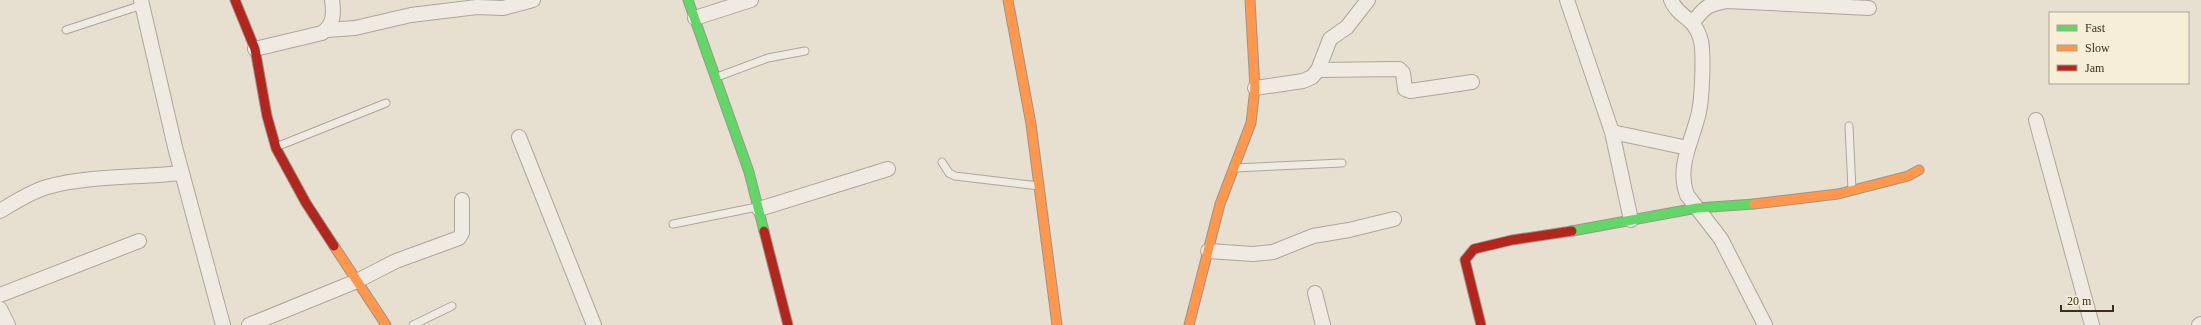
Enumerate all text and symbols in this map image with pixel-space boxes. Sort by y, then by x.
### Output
legend [2049,12,2189,84]
text: Fast [2085,21,2106,35]
text: Slow [2085,41,2110,55]
text: Jam [2085,61,2105,75]
scale bar [2061,287,2113,313]
text: 20 m [2067,294,2092,308]

